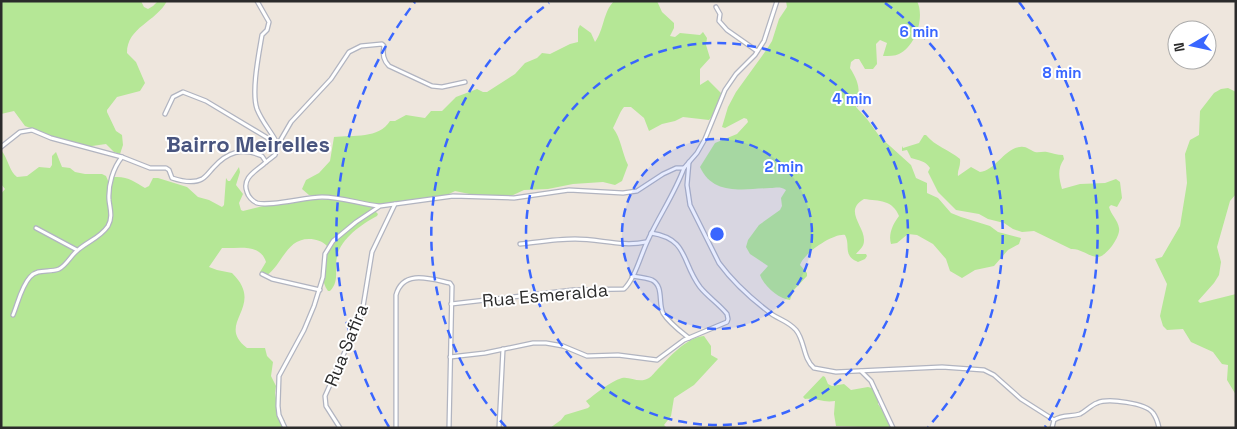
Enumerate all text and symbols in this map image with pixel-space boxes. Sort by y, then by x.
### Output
north arrow [1167,20,1217,70]
text: 6 min [899,22,939,41]
text: N [1170,41,1189,53]
text: 8 min [1043,63,1081,82]
text: 4 min [832,89,872,108]
district label: Bairro Meirelles [166,130,330,158]
text: 2 min [765,157,803,176]
centre of rings [708,225,726,243]
street label: Rua Esmeralda [481,278,609,312]
street label: Rua Safira [319,300,373,390]

